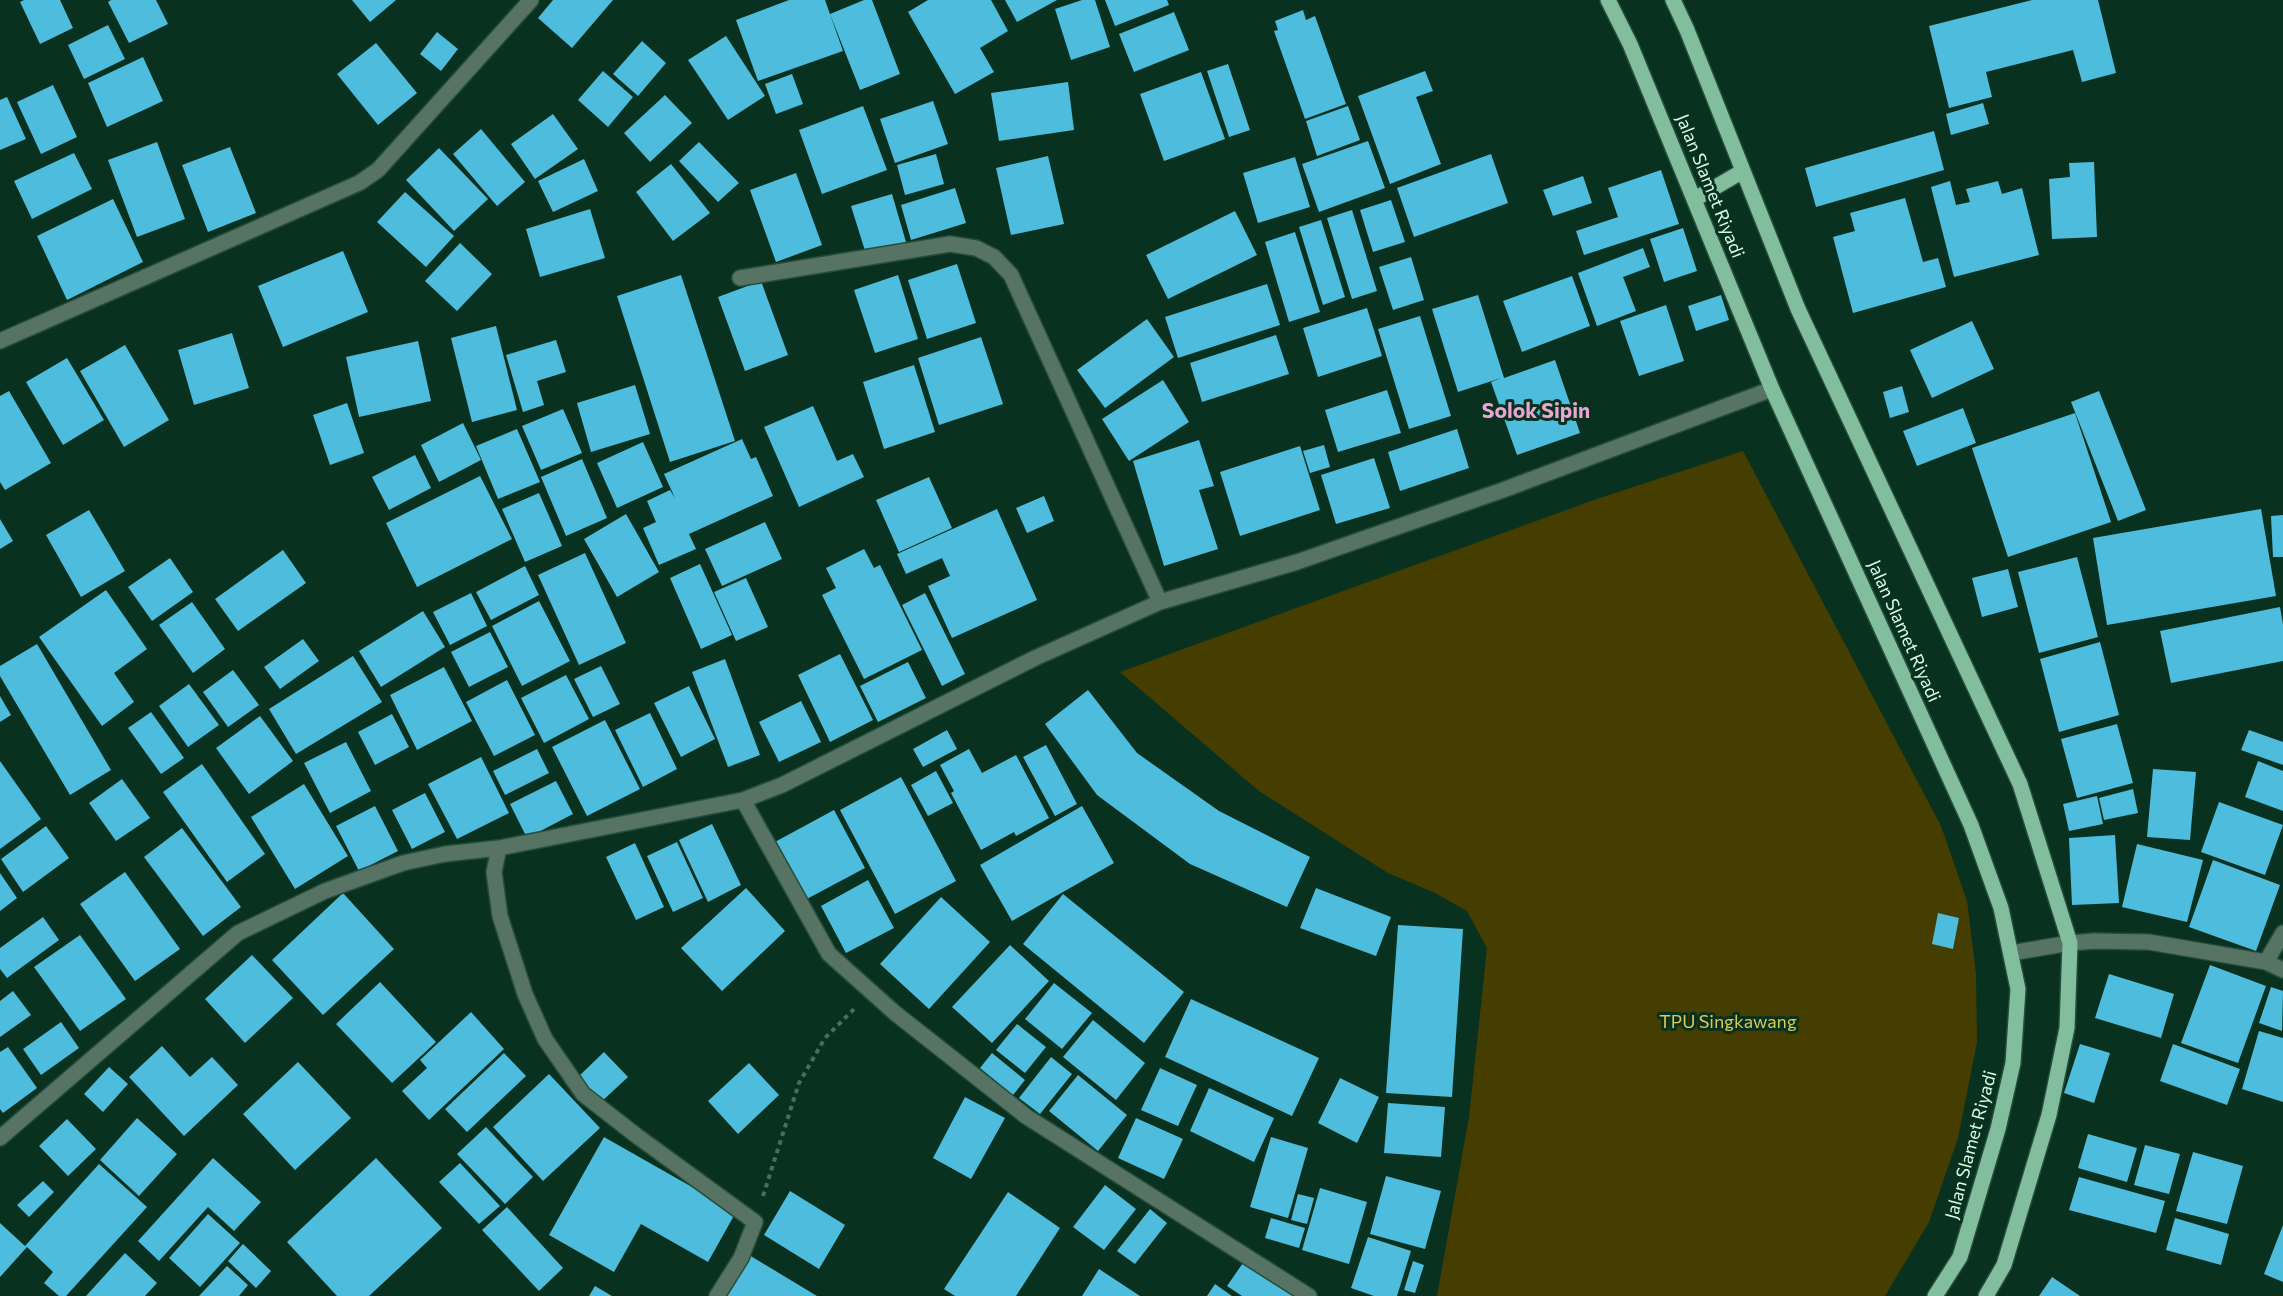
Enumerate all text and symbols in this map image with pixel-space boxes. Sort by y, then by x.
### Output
street label: Jalan Slamet Riyadi [1671,111,1749,261]
district label: Solok Sipin [1482,398,1590,424]
street label: Jalan Slamet Riyadi [1863,557,1945,705]
park label: TPU Singkawang [1659,1011,1797,1033]
street label: Jalan Slamet Riyadi [1941,1068,2001,1222]

